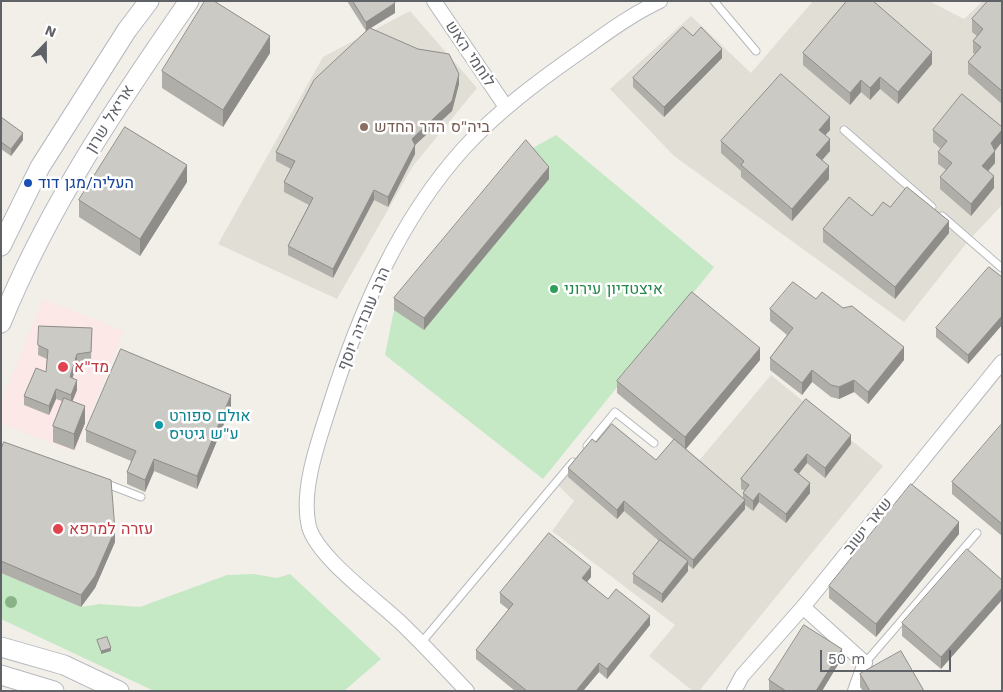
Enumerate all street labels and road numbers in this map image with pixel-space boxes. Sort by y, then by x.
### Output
street label: לוחמי האש [441,17,499,91]
street label: אריאל שרון [82,81,138,157]
street label: הרב עובדיה יוסף [334,264,394,374]
street label: שאר ישוב [839,494,897,558]

